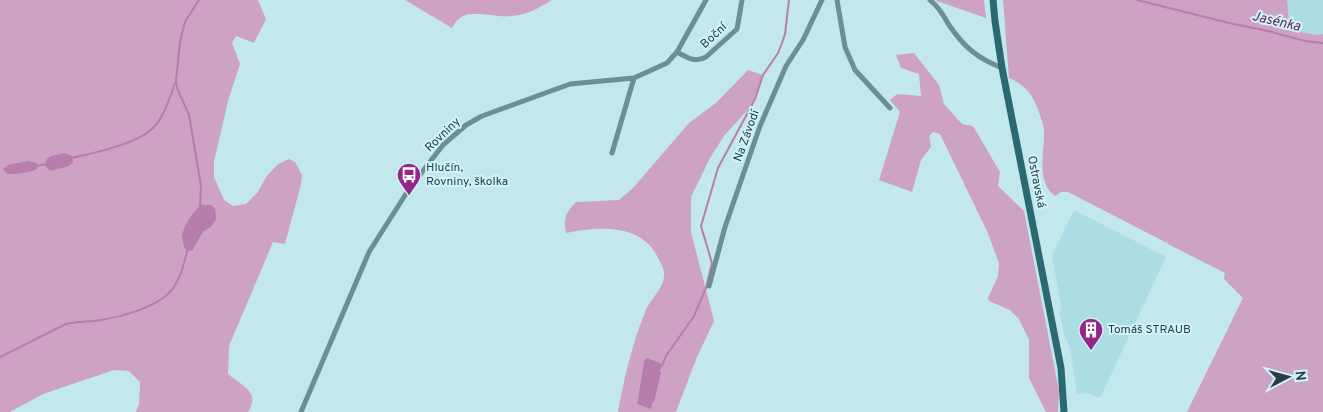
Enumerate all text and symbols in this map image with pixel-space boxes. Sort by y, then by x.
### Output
water label: Jasénka [1250,8,1303,36]
street label: Boční [697,19,731,52]
street label: Na Závodí [730,107,764,164]
street label: Rovniny [422,114,464,156]
street label: Ostravská [1023,154,1049,210]
place label: Hlučín, Rovniny, školka [426,160,508,190]
bus stop icon: Hlučín, Rovniny, školka [396,162,422,196]
building icon: Tomáš STRAUB [1078,317,1104,351]
place label: Tomáš STRAUB [1108,322,1191,338]
north arrow [1263,352,1313,402]
text: N [1290,370,1308,382]

